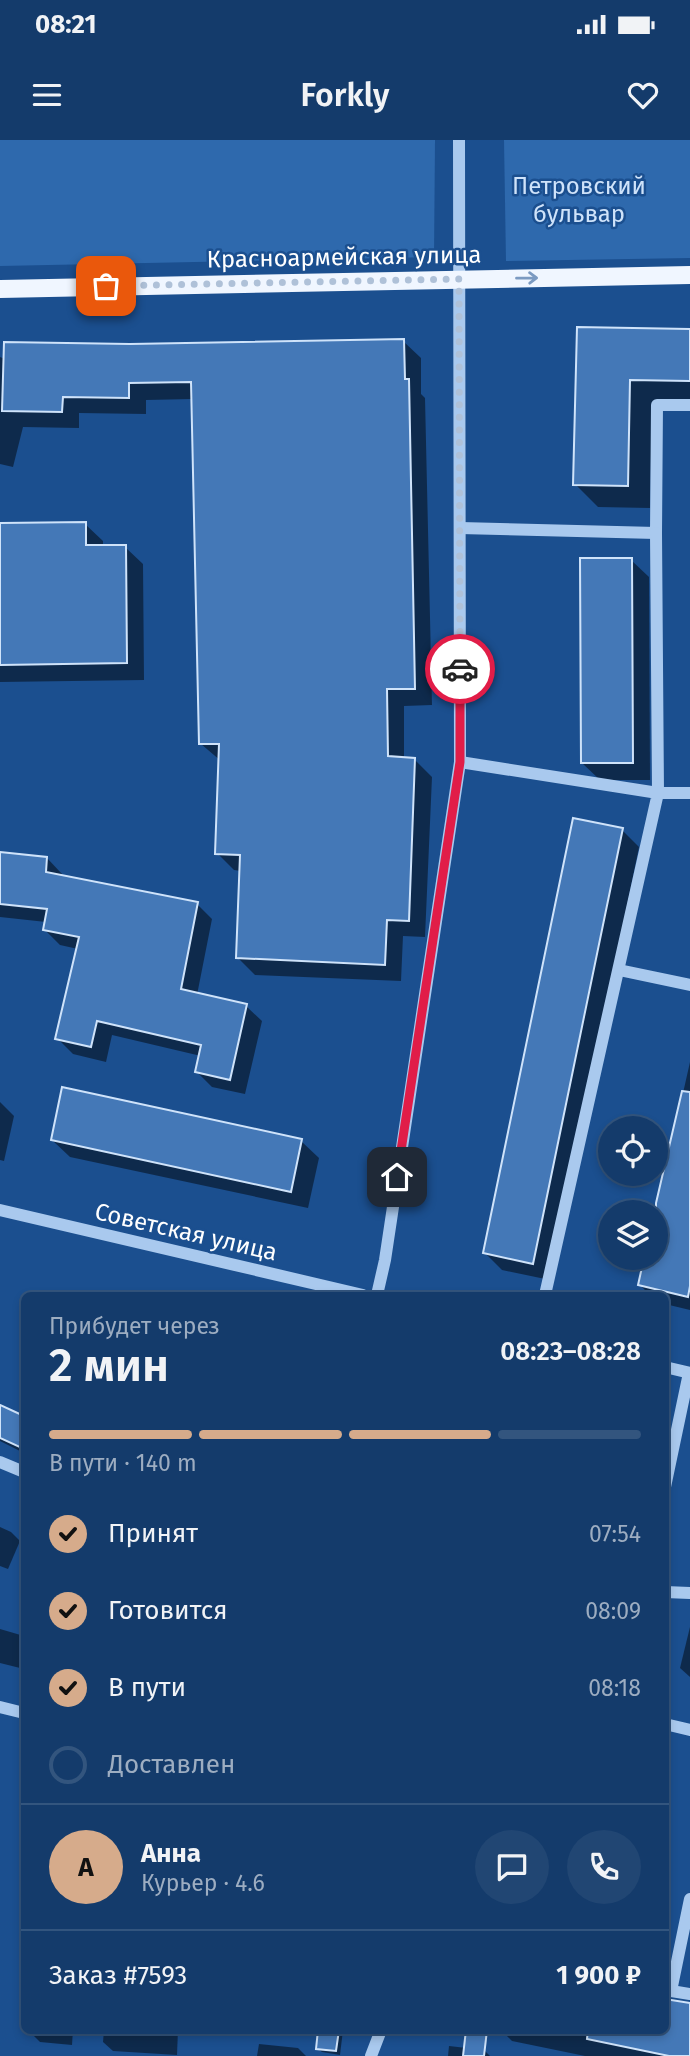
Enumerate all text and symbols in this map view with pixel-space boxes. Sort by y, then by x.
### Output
text: 08:21 [35,9,97,40]
icon: menu [28,76,66,114]
text: Forkly [301,76,389,114]
icon: heart [624,76,662,114]
park label: Петровский бульвар [512,172,646,228]
street label: Красноармейская улица [206,241,482,273]
pin [76,256,136,316]
icon: bag [87,267,125,305]
one-way arrow [516,271,539,284]
courier [425,634,495,704]
icon: car [441,650,479,688]
map controls [598,1116,668,1270]
button: locate [598,1116,668,1186]
pin [367,1147,427,1207]
icon: home [378,1158,416,1196]
street label: Советская улица [92,1197,280,1267]
button: layers [598,1200,668,1270]
text: Прибудет через [49,1312,220,1340]
text: 08:23–08:28 [500,1336,641,1367]
text: 2 мин [49,1338,169,1393]
text: В пути · 140 m [49,1449,197,1477]
icon: check [49,1515,87,1553]
text: Принят [108,1518,198,1549]
text: 07:54 [589,1520,641,1548]
icon: check [49,1592,87,1630]
text: Готовится [108,1595,228,1626]
text: 08:09 [585,1597,641,1625]
icon: check [49,1669,87,1707]
text: В пути [108,1672,186,1703]
text: 08:18 [588,1674,641,1702]
text: Доставлен [108,1749,235,1780]
button: chat [475,1830,549,1904]
button: phone [567,1830,641,1904]
text: Анна [141,1838,201,1869]
text: А [78,1852,94,1883]
text: Курьер · 4.6 [141,1869,265,1897]
text: Заказ #7593 [49,1960,187,1991]
text: 1 900 ₽ [556,1960,641,1991]

